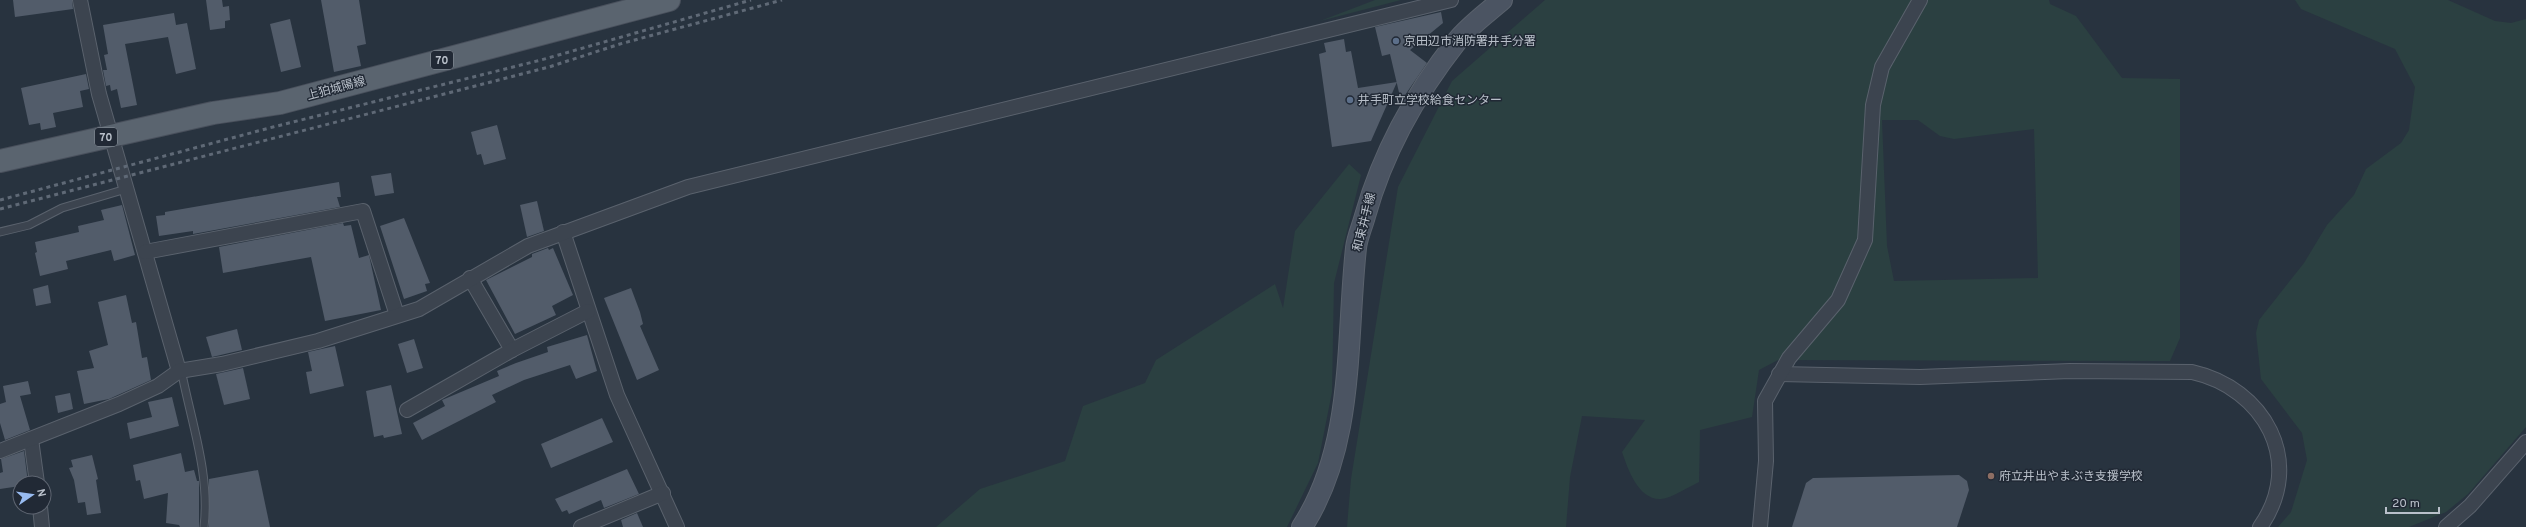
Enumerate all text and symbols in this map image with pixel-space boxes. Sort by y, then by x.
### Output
place label: 京田辺市消防署井手分署 [1404,34,1536,50]
marker: 京田辺市消防署井手分署 [1391,36,1401,46]
road number: 70 [431,51,453,69]
street label: 上狛城陽線 [305,73,367,104]
place label: 井手町立学校給食センター [1358,93,1502,109]
marker: 井手町立学校給食センター [1345,95,1355,105]
road number: 70 [95,128,117,146]
street label: 和束井手線 [1350,191,1380,253]
place label: 府立井出やまぶき支援学校 [1999,469,2143,485]
marker: 府立井出やまぶき支援学校 [1986,471,1996,481]
north arrow [12,475,52,515]
text: N [33,488,48,498]
scale bar [2386,489,2439,515]
text: 20 m [2392,496,2420,512]

